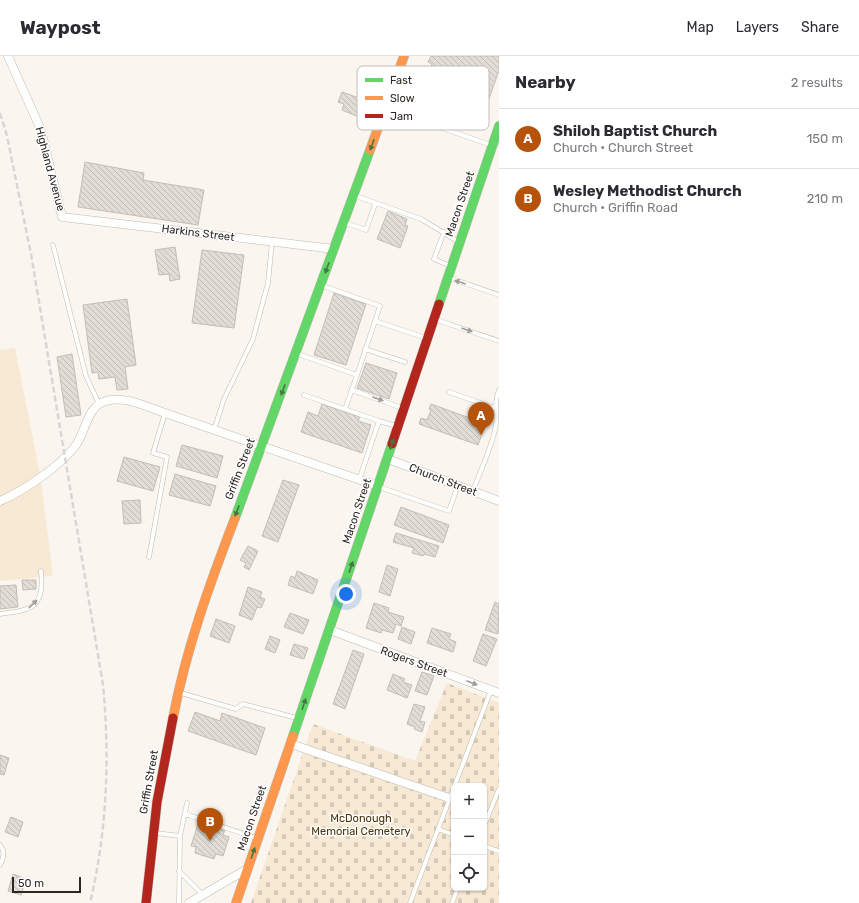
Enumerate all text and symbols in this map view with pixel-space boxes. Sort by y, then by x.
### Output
text: Waypost [20,16,101,39]
text: Map [687,19,714,36]
text: Layers [736,19,779,36]
text: Share [801,19,839,36]
legend [357,66,489,130]
text: Nearby [515,72,576,92]
text: Fast [390,74,413,87]
text: 2 results [791,75,843,90]
text: Slow [390,92,415,105]
text: Jam [390,110,413,123]
text: Shiloh Baptist Church [553,122,717,140]
street label: Highland Avenue [33,125,67,213]
text: A [523,131,533,146]
text: 150 m [807,131,843,146]
one-way arrow [368,140,374,152]
text: Church · Church Street [553,140,693,155]
street label: Macon Street [443,169,477,238]
text: Wesley Methodist Church [553,182,742,200]
text: B [523,191,533,206]
text: 210 m [807,191,843,206]
text: Church · Griffin Road [553,200,678,215]
street label: Harkins Street [161,222,236,244]
one-way arrow [324,262,330,274]
one-way arrow [454,279,466,285]
one-way arrow [461,328,473,334]
one-way arrow [279,384,285,396]
one-way arrow [372,397,384,403]
pin: A [468,402,494,435]
street label: Griffin Street [222,436,258,502]
one-way arrow [390,438,396,450]
street label: Church Street [407,461,480,499]
street label: Macon Street [340,476,374,545]
one-way arrow [234,506,240,518]
one-way arrow [348,561,354,573]
your location [336,584,356,604]
one-way arrow [28,599,38,609]
street label: Rogers Street [379,644,450,680]
one-way arrow [466,680,478,686]
one-way arrow [302,697,308,709]
street label: Griffin Street [137,748,161,815]
street label: Macon Street [235,783,269,852]
map controls [451,783,487,891]
button: + [451,783,487,819]
pin: B [197,808,223,841]
park label: McDonough Memorial Cemetery [311,812,411,838]
button: − [451,819,487,855]
one-way arrow [250,847,256,859]
button: locate [451,855,487,891]
scale bar [12,875,81,894]
text: 50 m [18,877,44,890]

